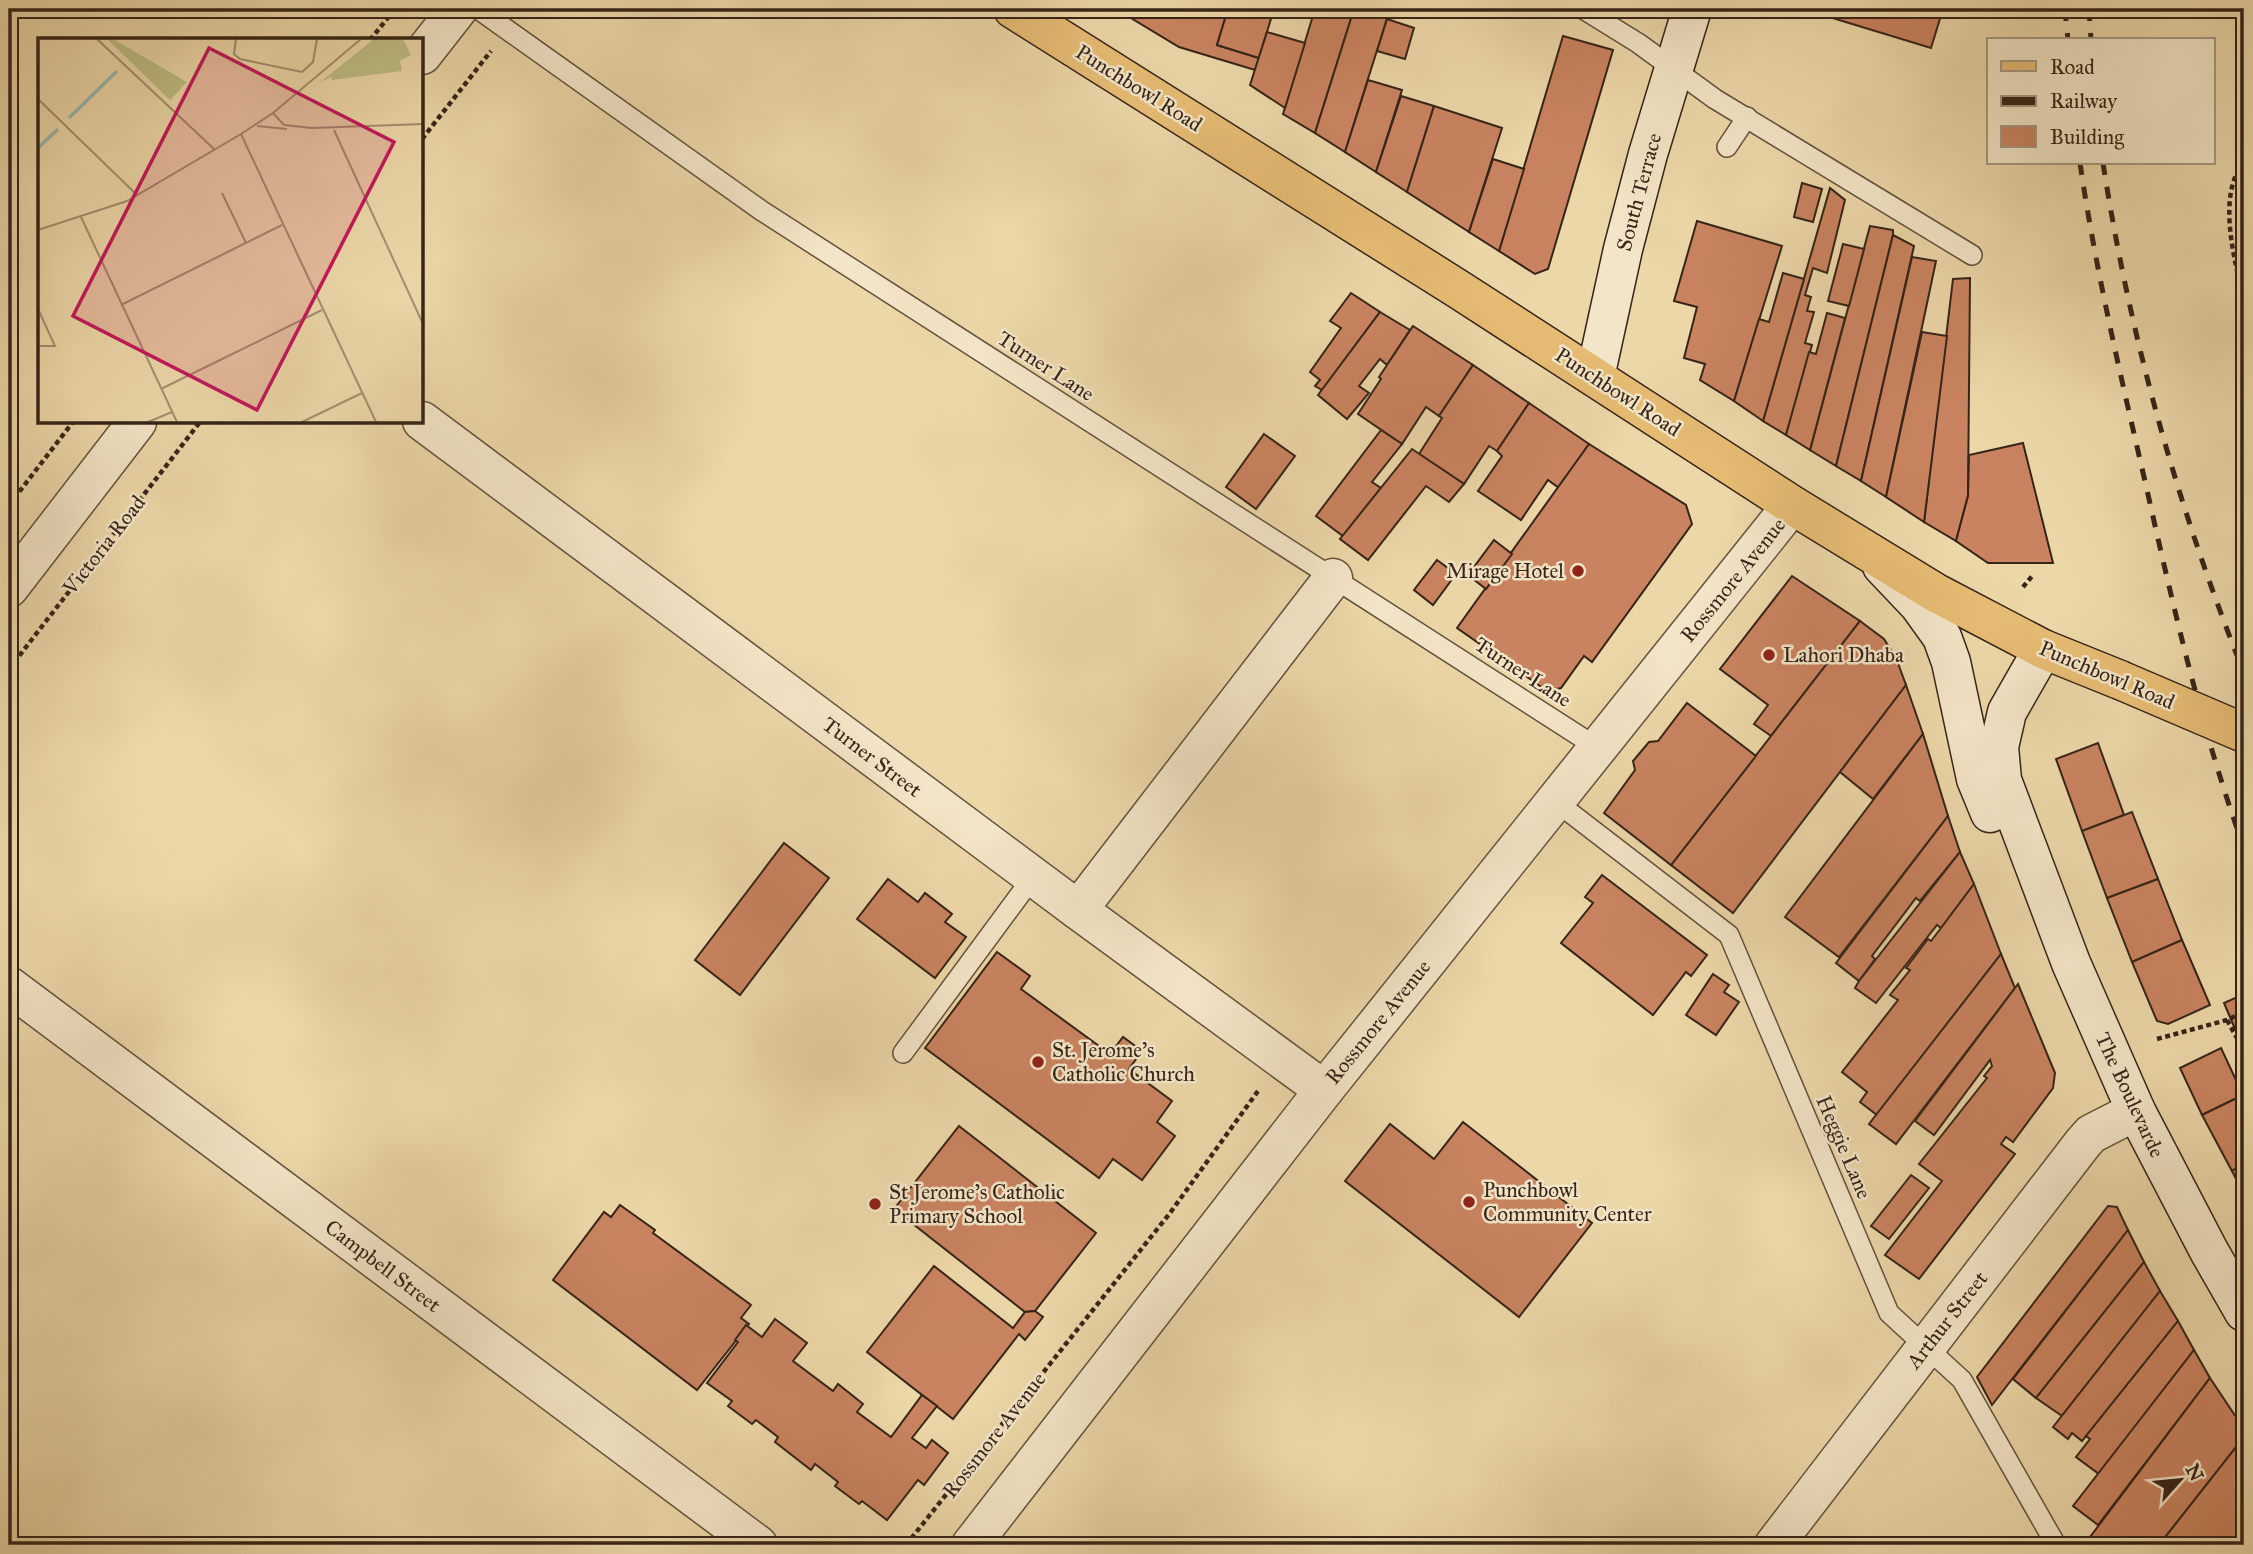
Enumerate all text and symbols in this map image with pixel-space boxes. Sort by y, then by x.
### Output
inset map [38,38,424,424]
legend [1987,38,2214,164]
street label: Punchbowl Road [1071,39,1208,138]
text: Road [2050,54,2095,80]
text: Railway [2050,88,2118,114]
text: Building [2050,124,2124,150]
street label: South Terrace [1611,130,1667,254]
street label: Turner Lane [993,325,1099,407]
street label: Punchbowl Road [1550,342,1686,443]
street label: Victoria Road [56,490,151,601]
street label: Rossmore Avenue [1675,512,1791,648]
place label: Mirage Hotel [1446,558,1564,584]
marker: Mirage Hotel [1570,563,1586,579]
street label: Turner Lane [1470,631,1576,713]
street label: Punchbowl Road [2035,635,2179,715]
place label: Lahori Dhaba [1783,642,1904,668]
marker: Lahori Dhaba [1761,647,1777,663]
street label: Turner Street [817,711,927,803]
street label: Rossmore Avenue [1320,954,1436,1090]
street label: The Boulevarde [2090,1028,2170,1162]
place label: St. Jerome's Catholic Church [1052,1037,1195,1087]
marker: St. Jerome's Catholic Church [1030,1054,1046,1070]
street label: Heggie Lane [1811,1091,1878,1203]
place label: Punchbowl Community Center [1483,1177,1652,1227]
place label: St Jerome's Catholic Primary School [889,1179,1065,1229]
marker: Punchbowl Community Center [1461,1194,1477,1210]
marker: St Jerome's Catholic Primary School [867,1196,883,1212]
street label: Campbell Street [320,1214,447,1318]
street label: Arthur Street [1900,1266,1994,1375]
street label: Rossmore Avenue [937,1367,1051,1503]
north arrow [2144,1446,2214,1516]
text: N [2181,1460,2209,1485]

